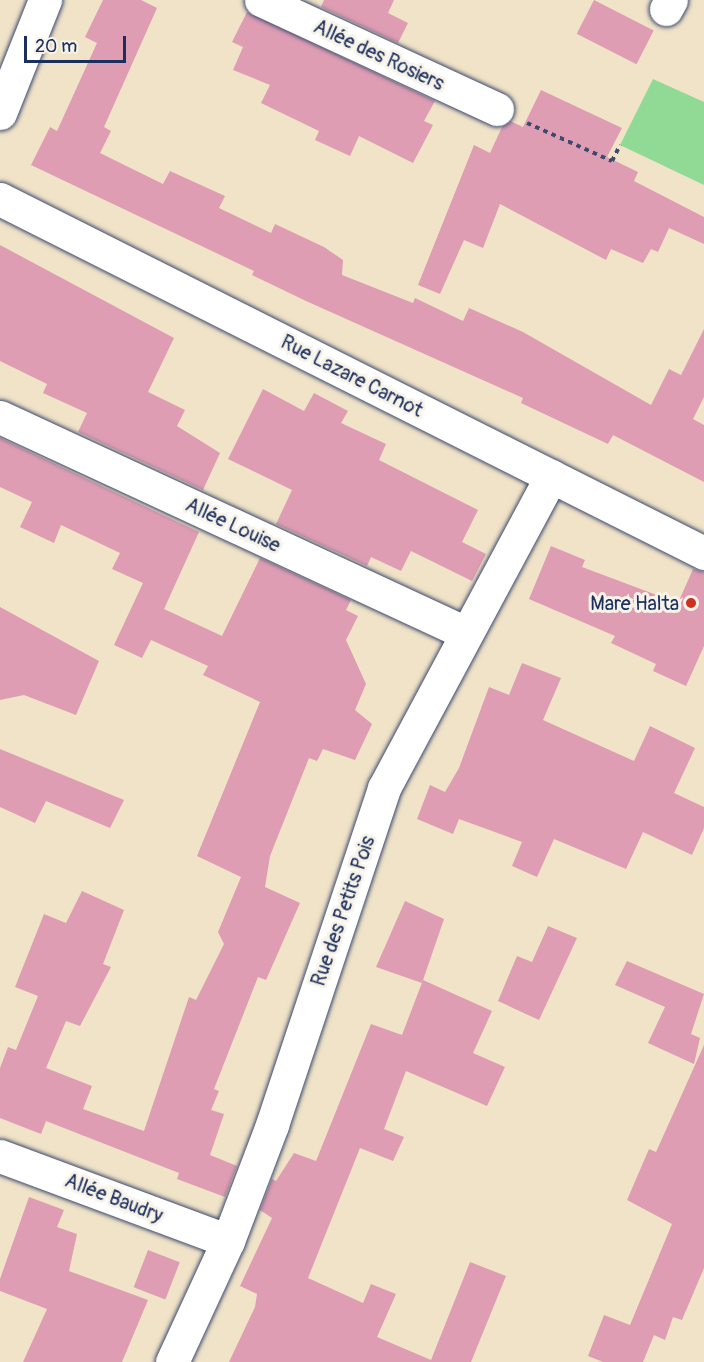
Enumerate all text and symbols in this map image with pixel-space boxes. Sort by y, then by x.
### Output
street label: Allée des Rosiers [310,14,448,96]
scale bar [27,24,129,62]
text: 20 m [35,35,77,58]
street label: Rue Lazare Carnot [277,330,427,422]
street label: Allée Louise [182,493,284,557]
place label: Mare Halta [590,591,679,615]
marker: Mare Halta [684,596,698,610]
street label: Rue des Petits Pois [306,833,380,989]
street label: Allée Baudry [62,1168,166,1228]

